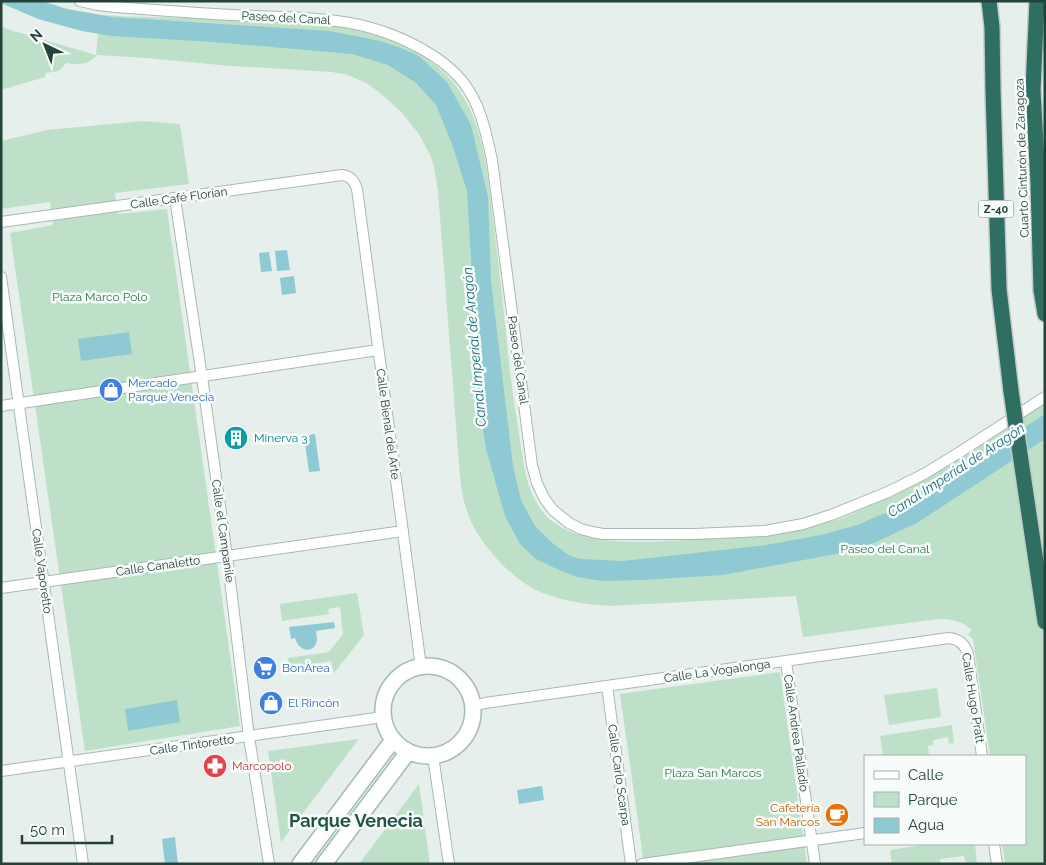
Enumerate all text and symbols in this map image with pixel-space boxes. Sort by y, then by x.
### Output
street label: Paseo del Canal [241,9,332,27]
north arrow [20,20,70,70]
text: N [27,26,45,45]
street label: Cuarto Cinturón de Zaragoza [1012,78,1032,238]
street label: Calle Café Florian [130,184,228,212]
road number: Z-40 [978,200,1014,218]
water label: Canal Imperial de Aragón [459,266,489,428]
park label: Plaza Marco Polo [52,290,148,304]
street label: Paseo del Canal [505,315,531,406]
street label: Calle Bienal del Arte [373,368,403,480]
place label: Mercado Parque Venecia [128,376,214,404]
shop icon: Mercado Parque Venecia [98,377,124,403]
water label: Canal Imperial de Aragón [884,420,1028,520]
building icon: Minerva 3 [223,425,249,451]
place label: Minerva 3 [254,431,308,445]
street label: Calle el Campanile [209,478,237,584]
street label: Calle Vaporetto [29,528,55,614]
park label: Paseo del Canal [840,542,930,556]
street label: Calle Canaletto [115,553,201,579]
street label: Calle Hugo Pratt [959,652,987,744]
supermarket icon: BonÀrea [252,655,278,681]
street label: Calle La Vogalonga [663,657,771,685]
place label: BonÀrea [282,661,330,675]
street label: Calle Andrea Palladio [781,673,811,793]
shop icon: El Rincón [258,690,284,716]
place label: El Rincón [288,696,339,710]
street label: Calle Carlo Scarpa [605,723,633,827]
street label: Calle Tintoretto [149,732,235,758]
pharmacy icon: Marcopolo [202,753,228,779]
legend [864,755,1026,845]
place label: Marcopolo [232,759,292,773]
park label: Plaza San Marcos [664,766,762,780]
text: Calle [908,766,944,784]
text: Parque [908,791,958,809]
place label: Cafetería San Marcos [756,801,820,829]
cafe icon: Cafetería San Marcos [824,802,850,828]
district label: Parque Venecia [289,810,423,831]
scale bar [22,812,112,844]
text: Agua [908,816,944,834]
text: 50 m [30,821,65,839]

